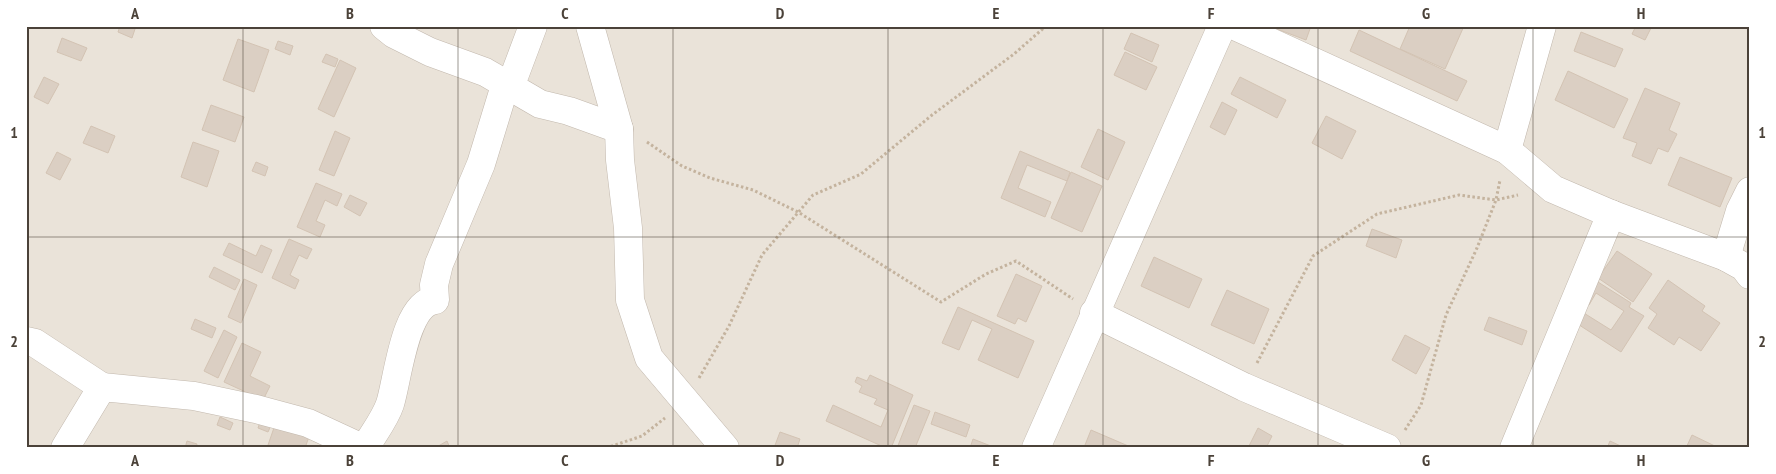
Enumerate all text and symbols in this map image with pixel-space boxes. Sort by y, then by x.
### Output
text: A [130,3,140,23]
text: B [346,3,354,23]
text: C [561,3,569,23]
text: D [776,3,785,23]
text: E [993,3,1000,23]
text: F [1208,3,1215,23]
text: G [1422,3,1430,23]
text: H [1637,3,1645,23]
text: 1 [10,122,18,142]
text: 1 [1758,122,1766,142]
text: 2 [10,331,18,351]
text: 2 [1758,331,1766,351]
text: A [130,450,140,470]
text: B [346,450,354,470]
text: C [561,450,569,470]
text: D [776,450,785,470]
text: E [993,450,1000,470]
text: F [1208,450,1215,470]
text: G [1422,450,1430,470]
text: H [1637,450,1645,470]

